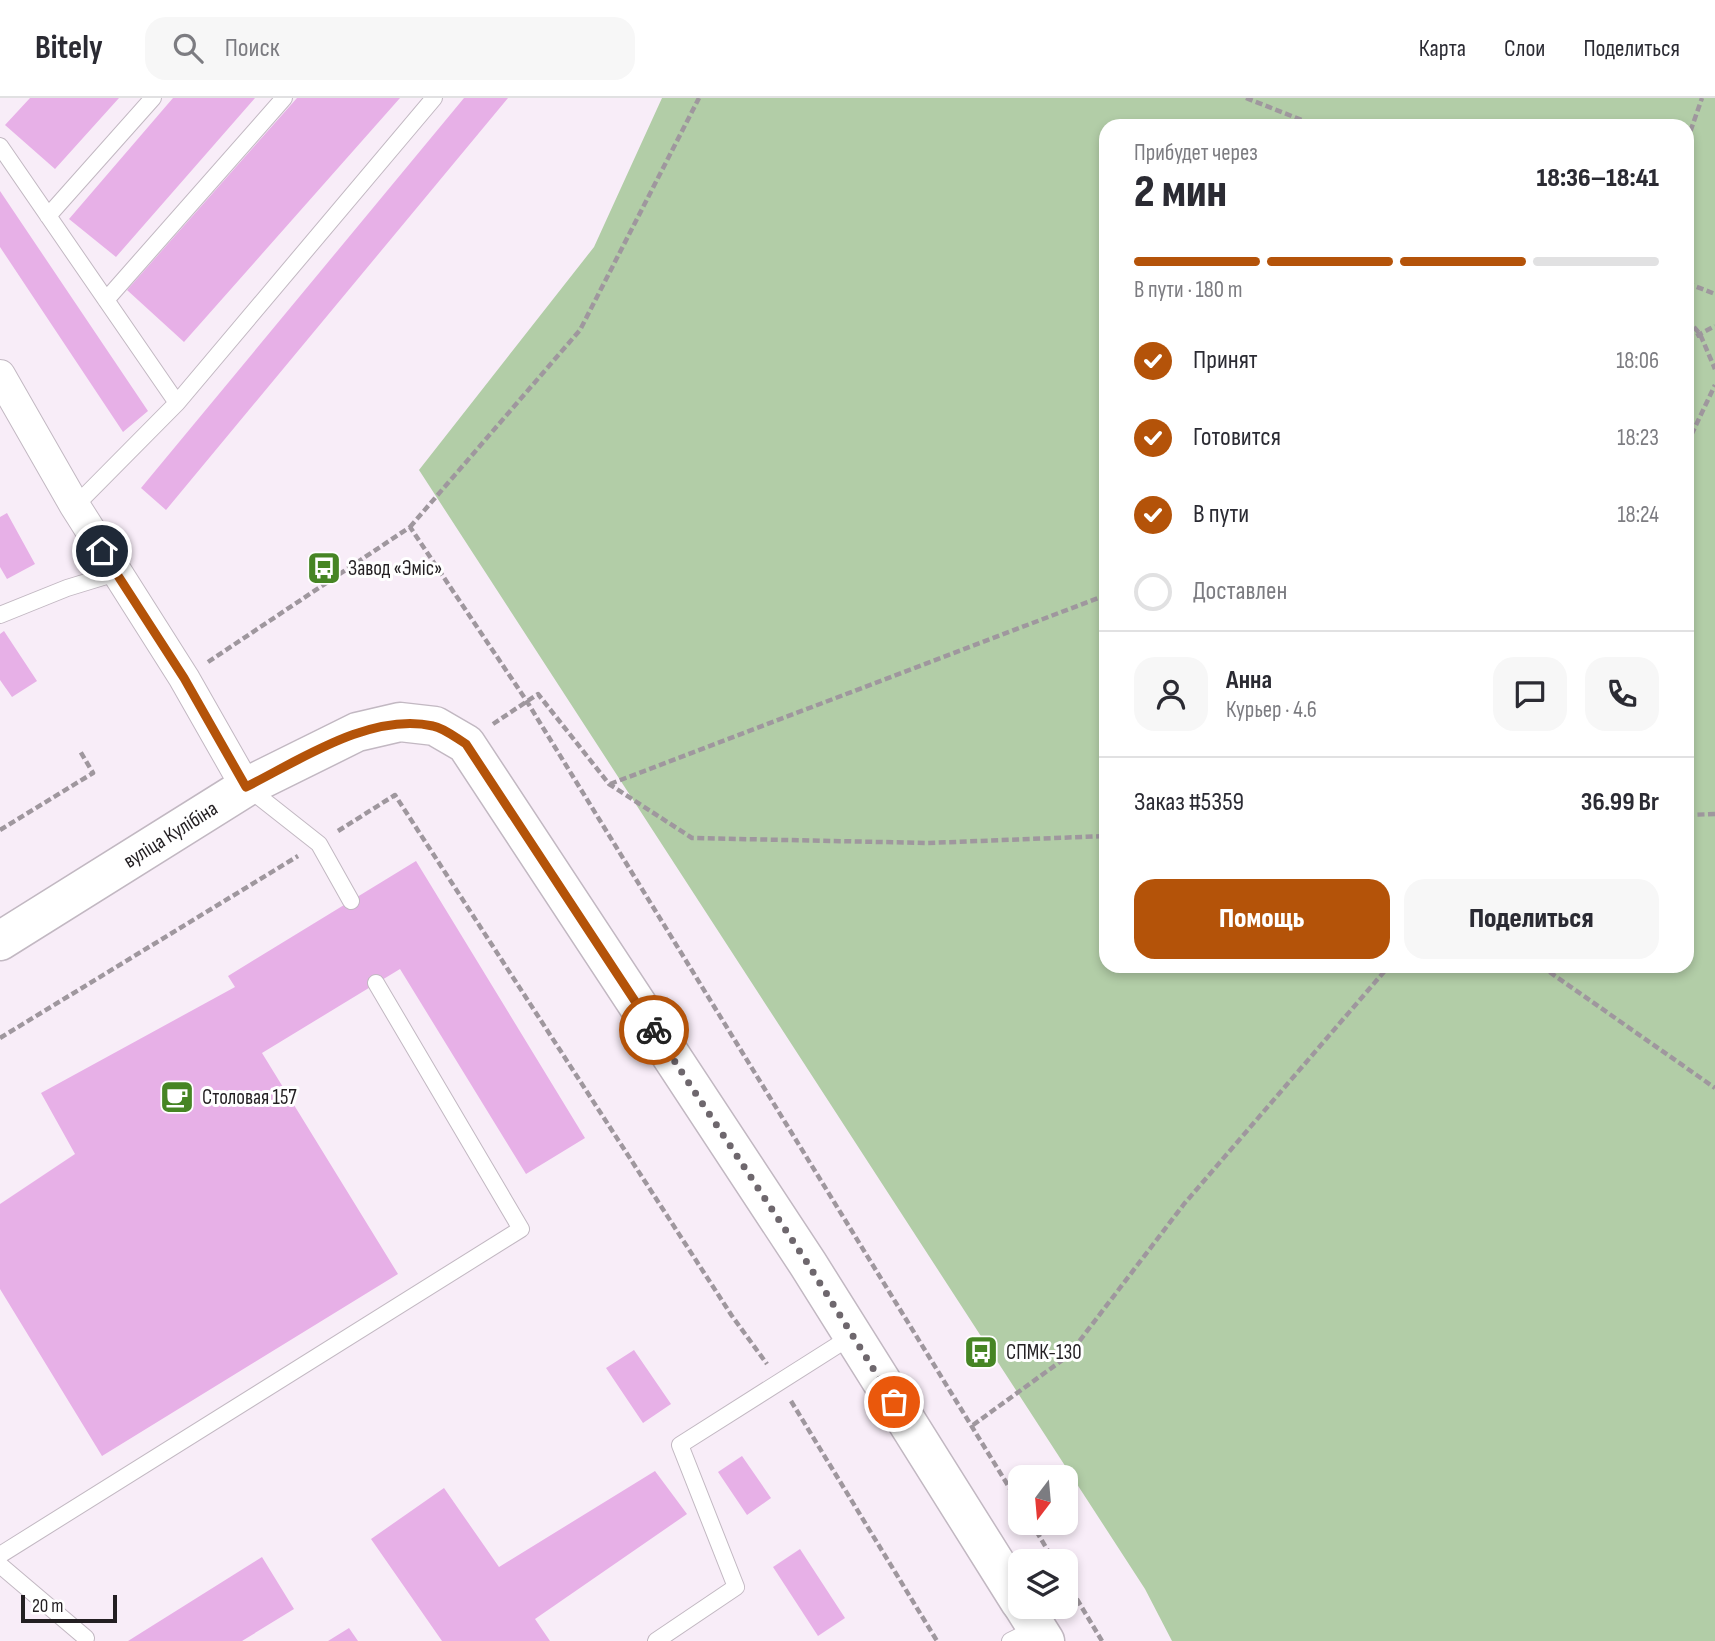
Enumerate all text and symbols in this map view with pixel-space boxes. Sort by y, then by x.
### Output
search box [145,17,635,80]
text: Bitely [35,28,103,68]
icon: search [169,29,207,67]
text: Поиск [225,33,280,64]
text: Карта [1419,34,1466,63]
text: Слои [1504,34,1545,63]
text: Поделиться [1583,34,1680,63]
text: Прибудет через [1134,139,1258,167]
text: 18:36–18:41 [1537,163,1659,194]
text: 2 мин [1134,165,1227,220]
text: В пути · 180 m [1134,276,1242,304]
icon: check [1134,342,1172,380]
text: Принят [1193,345,1258,376]
text: 18:06 [1616,347,1659,375]
icon: check [1134,419,1172,457]
text: Готовится [1193,422,1281,453]
text: 18:23 [1617,424,1659,452]
icon: check [1134,496,1172,534]
text: В пути [1193,499,1249,530]
text: 18:24 [1618,501,1659,529]
pin [72,521,132,581]
icon: home [83,532,121,570]
bus stop icon: Завод «Эміс» [305,549,343,587]
place label: Завод «Эміс» [348,556,442,581]
text: Доставлен [1193,576,1287,607]
button: person [1134,657,1208,731]
button: chat [1493,657,1567,731]
button: phone [1585,657,1659,731]
text: Анна [1226,665,1272,696]
text: Курьер · 4.6 [1226,696,1317,724]
text: Заказ #5359 [1134,787,1244,818]
text: 36.99 Br [1581,787,1659,818]
street label: вуліца Кулібіна [119,796,222,873]
button: Помощь [1134,879,1390,959]
button: Поделиться [1404,879,1659,959]
courier [619,995,689,1065]
icon: bike [635,1011,673,1049]
cafe icon: Столовая 157 [158,1078,196,1116]
place label: Столовая 157 [202,1085,297,1110]
bus stop icon: СПМК-130 [962,1333,1000,1371]
place label: СПМК-130 [1006,1340,1082,1365]
pin [864,1372,924,1432]
icon: bag [875,1383,913,1421]
north arrow [1008,1465,1078,1535]
map controls [1008,1465,1078,1619]
button: layers [1008,1549,1078,1619]
scale bar [21,1592,117,1624]
text: 20 m [32,1595,64,1618]

